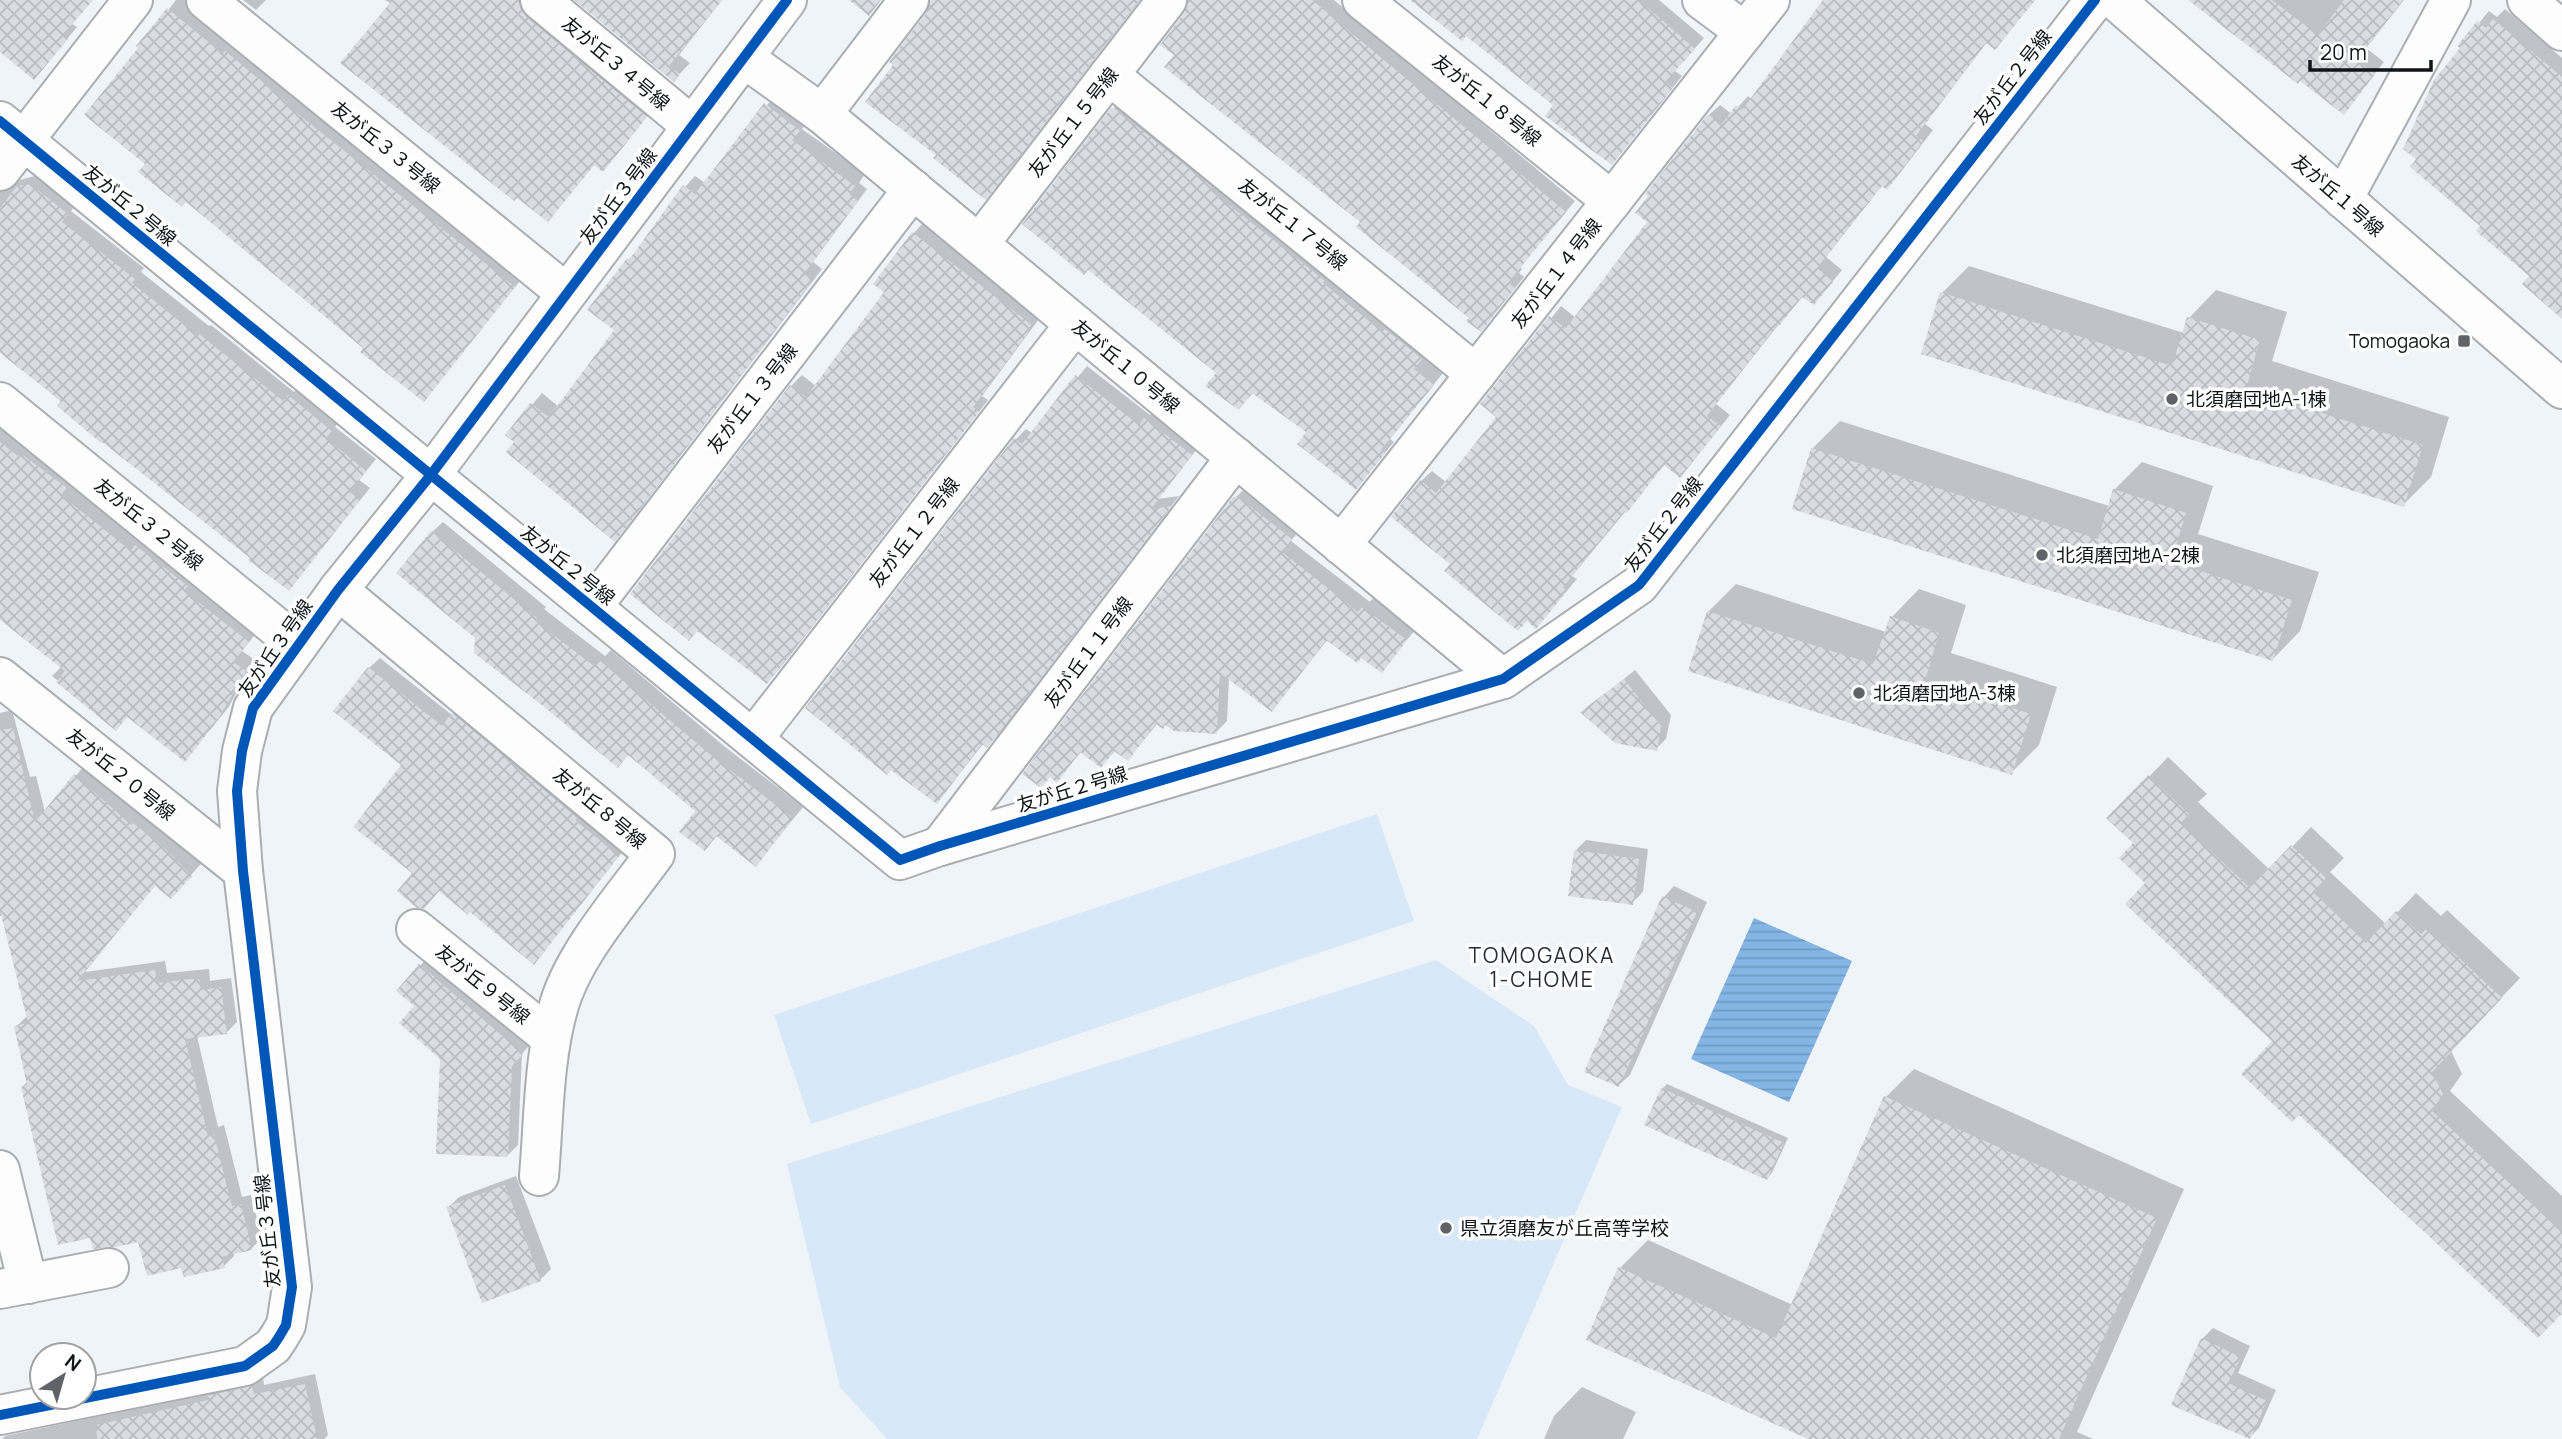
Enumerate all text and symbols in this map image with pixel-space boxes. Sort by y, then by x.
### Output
street label: 友が丘３４号線 [557,10,675,116]
street label: 友が丘２号線 [1967,24,2057,130]
scale bar [2310,28,2431,72]
text: 20 m [2320,38,2367,66]
street label: 友が丘１８号線 [1427,48,1547,152]
street label: 友が丘１５号線 [1022,62,1124,182]
street label: 友が丘３３号線 [326,95,446,199]
street label: 友が丘３号線 [573,143,663,249]
street label: 友が丘１号線 [2286,148,2390,242]
street label: 友が丘２号線 [78,158,182,252]
street label: 友が丘１７号線 [1233,172,1353,276]
street label: 友が丘１４号線 [1505,213,1607,333]
street label: 友が丘１０号線 [1067,313,1185,419]
place label: Tomogaoka [2349,328,2450,354]
marker: Tomogaoka [2456,333,2472,349]
street label: 友が丘１３号線 [701,338,803,458]
place label: 北須磨団地A-1棟 [2186,386,2327,412]
marker: 北須磨団地A-1棟 [2164,391,2180,407]
street label: 友が丘２号線 [1618,471,1708,577]
street label: 友が丘３２号線 [89,472,209,576]
street label: 友が丘１２号線 [863,472,965,592]
street label: 友が丘２号線 [516,519,620,611]
place label: 北須磨団地A-2棟 [2056,542,2200,568]
marker: 北須磨団地A-2棟 [2034,547,2050,563]
street label: 友が丘１１号線 [1038,591,1138,713]
street label: 友が丘３号線 [232,594,318,702]
place label: 北須磨団地A-3棟 [1873,680,2016,706]
marker: 北須磨団地A-3棟 [1851,685,1867,701]
street label: 友が丘２０号線 [61,722,181,826]
street label: 友が丘２号線 [1014,760,1130,818]
street label: 友が丘８号線 [548,761,652,855]
street label: 友が丘９号線 [431,938,535,1030]
district label: TOMOGAOKA 1-CHOME [1469,941,1615,993]
street label: 友が丘３号線 [248,1173,286,1289]
place label: 県立須磨友が丘高等学校 [1460,1215,1669,1241]
marker: 県立須磨友が丘高等学校 [1438,1220,1454,1236]
north arrow [28,1341,98,1411]
text: N [60,1348,87,1377]

